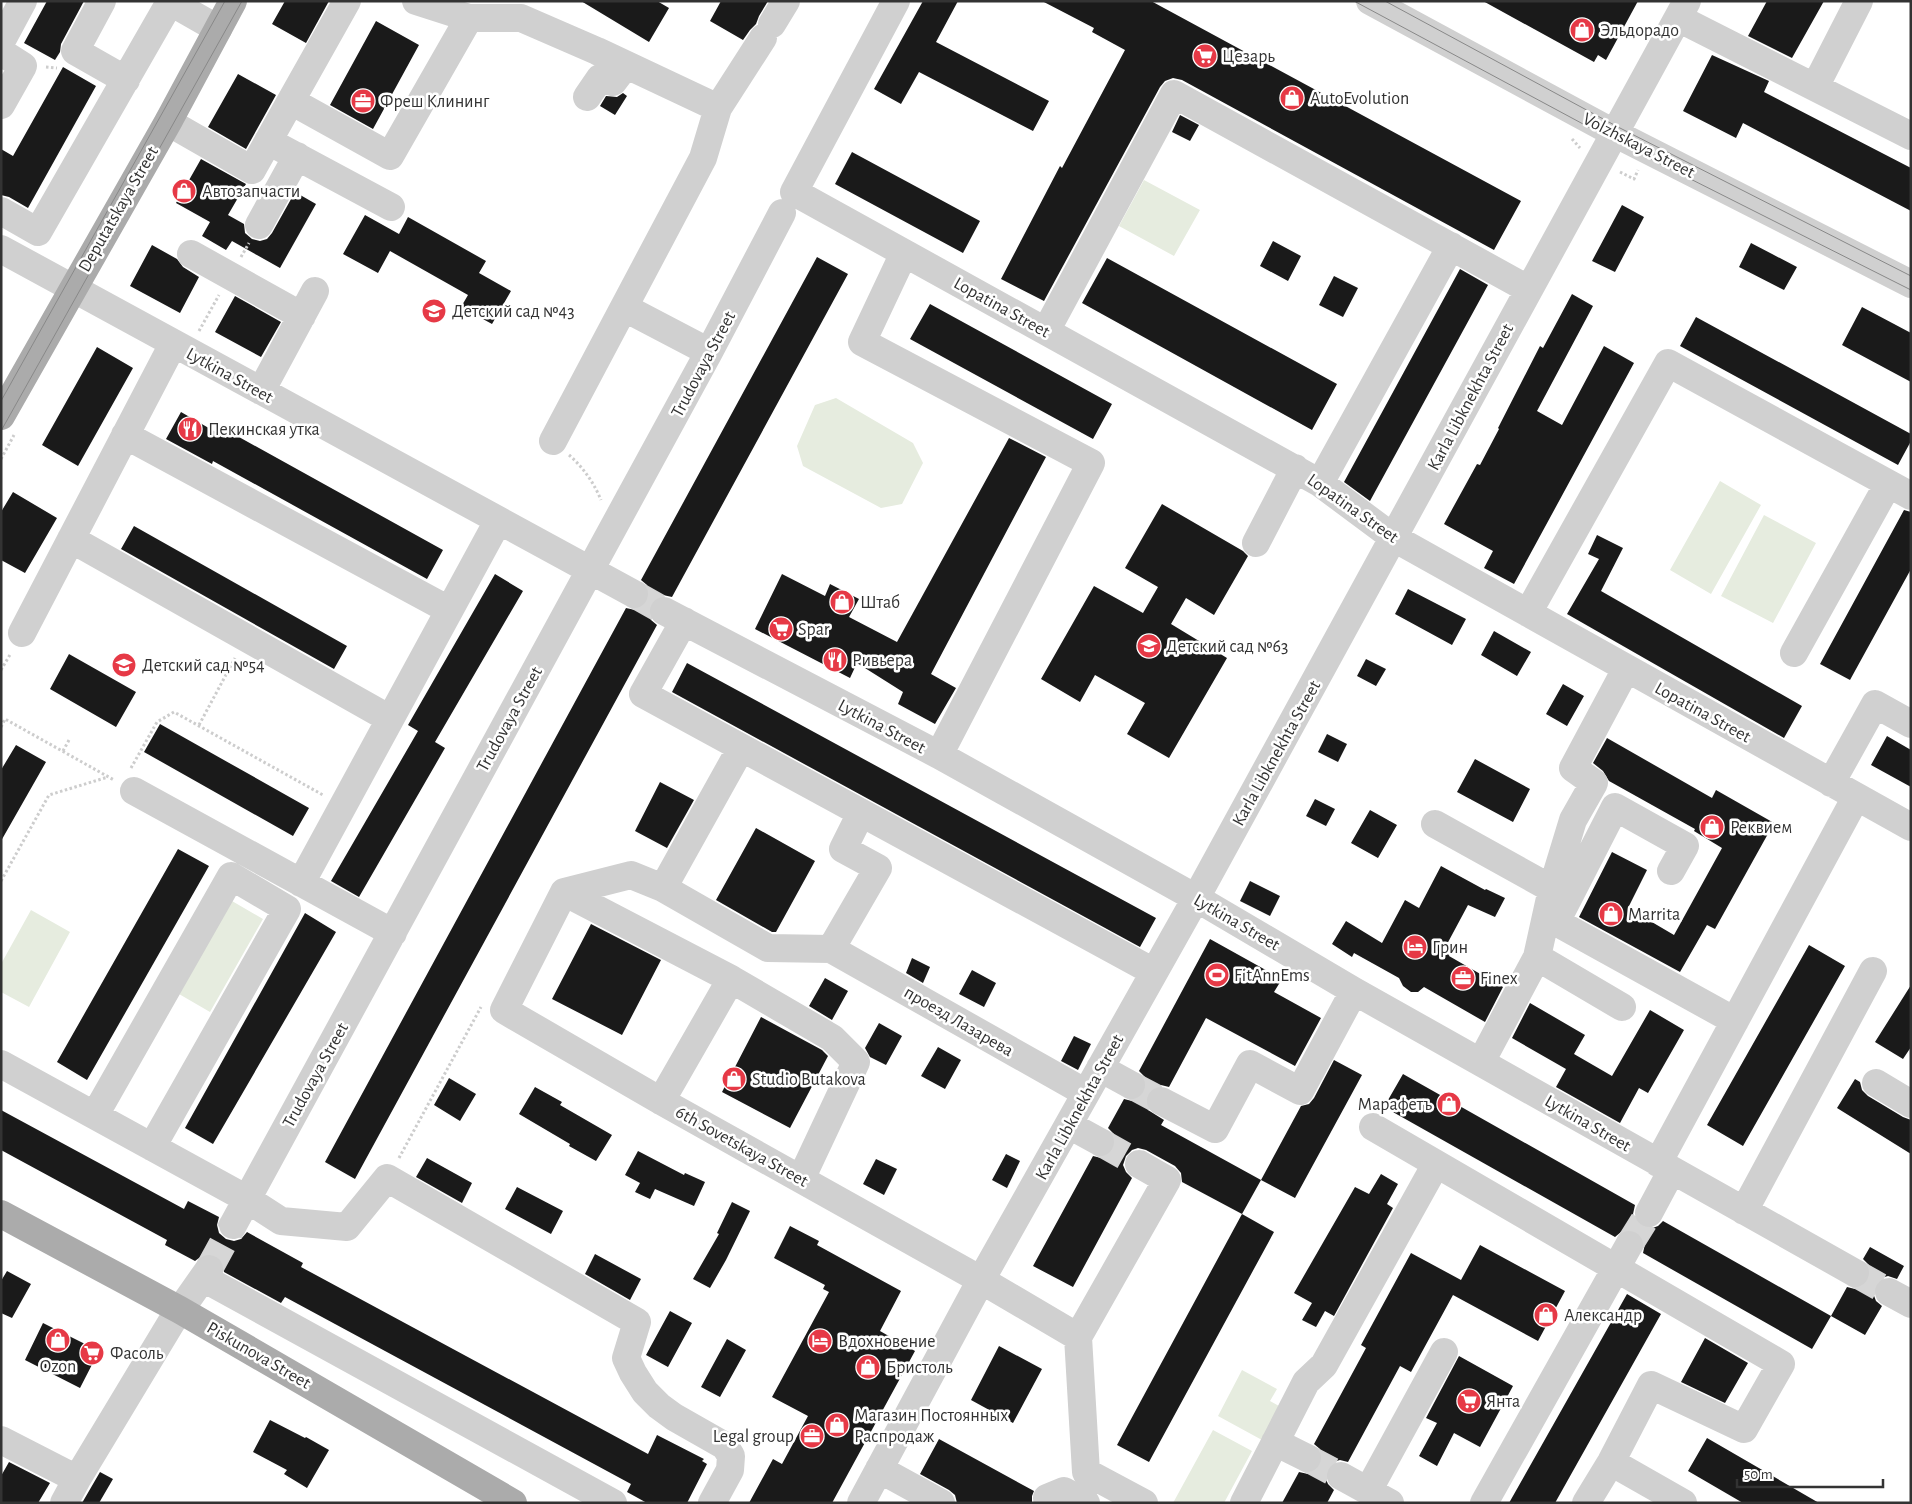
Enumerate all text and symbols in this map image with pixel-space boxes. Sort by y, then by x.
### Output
shop icon: Эльдорадо [1569,17,1595,43]
place label: Эльдорадо [1600,22,1679,40]
supermarket icon: Цезарь [1192,43,1218,69]
place label: Цезарь [1222,48,1275,66]
shop icon: AutoEvolution [1279,85,1305,111]
office icon: Фрeш Клининг [350,88,376,114]
place label: AutoEvolution [1310,90,1409,108]
place label: Фрeш Клининг [380,93,490,111]
street label: Volzhskaya Street [1580,110,1698,182]
street label: Deputatskaya Street [76,143,162,275]
shop icon: Автозапчасти [171,178,197,204]
place label: Автозапчасти [202,183,300,201]
street label: Lopatina Street [951,274,1053,342]
school or university icon: Детский сад №43 [421,298,447,324]
place label: Детский сад №43 [452,303,575,321]
street label: Trudovaya Street [668,308,739,420]
street label: Karla Libknekhta Street [1425,321,1517,474]
street label: Lytkina Street [183,345,276,407]
restaurant icon: Пекинская утка [177,416,203,442]
place label: Пекинская утка [208,421,320,439]
street label: Lopatina Street [1304,471,1401,547]
shop icon: Штаб [829,589,855,615]
place label: Штаб [860,593,900,612]
supermarket icon: Spar [768,616,794,642]
place label: Spar [798,621,830,639]
school or university icon: Детский сад №63 [1136,633,1162,659]
place label: Детский сад №63 [1166,638,1288,656]
restaurant icon: Ривьера [822,647,848,673]
school or university icon: Детский сад №54 [111,652,137,678]
place label: Ривьера [852,652,912,670]
place label: Детский сад №54 [142,657,265,675]
street label: Trudovaya Street [474,664,546,775]
street label: Karla Libknekhta Street [1229,678,1324,829]
street label: Lopatina Street [1652,679,1754,747]
street label: Lytkina Street [835,696,928,757]
shop icon: Реквием [1699,814,1725,840]
place label: Реквием [1730,819,1792,837]
street label: Lytkina Street [1190,891,1283,955]
shop icon: Marrita [1598,901,1624,927]
place label: Marrita [1628,906,1680,924]
hotel icon: Грин [1402,934,1428,960]
place label: Грин [1432,939,1468,957]
sports icon: FitAnnEms [1204,962,1230,988]
office icon: Finex [1450,965,1476,991]
place label: FitAnnEms [1234,967,1310,985]
place label: Finex [1480,970,1518,988]
street label: проезд Лазарева [901,983,1016,1060]
street label: Trudovaya Street [280,1020,352,1131]
street label: Karla Libknekhta Street [1032,1032,1127,1183]
shop icon: Studio Butakova [721,1066,747,1092]
place label: Studio Butakova [752,1071,866,1089]
shop icon: Марафетъ [1436,1091,1462,1117]
street label: Lytkina Street [1541,1092,1634,1156]
place label: Марафетъ [1358,1096,1433,1114]
street label: 6th Sovetskaya Street [672,1103,811,1191]
shop icon: Александр [1533,1302,1559,1328]
place label: Александр [1564,1307,1642,1325]
street label: Piskunova Street [204,1319,314,1393]
shop icon: Ozon [45,1327,71,1353]
hotel icon: Вдохновение [807,1328,833,1354]
place label: Вдохновение [838,1333,936,1351]
supermarket icon: Фасоль [79,1340,105,1366]
place label: Фасоль [110,1345,164,1363]
shop icon: Бристоль [855,1354,881,1380]
place label: Ozon [40,1358,76,1376]
place label: Бристоль [886,1359,953,1377]
supermarket icon: Янта [1456,1388,1482,1414]
place label: Янта [1486,1393,1520,1411]
place label: Магазин Постоянных Распродаж [854,1407,1008,1446]
shop icon: Магазин Постоянных Распродаж [824,1412,850,1438]
office icon: Legal group [799,1423,825,1449]
place label: Legal group [713,1428,794,1446]
scale bar [1737,1456,1883,1488]
text: 50 m [1744,1467,1773,1482]

